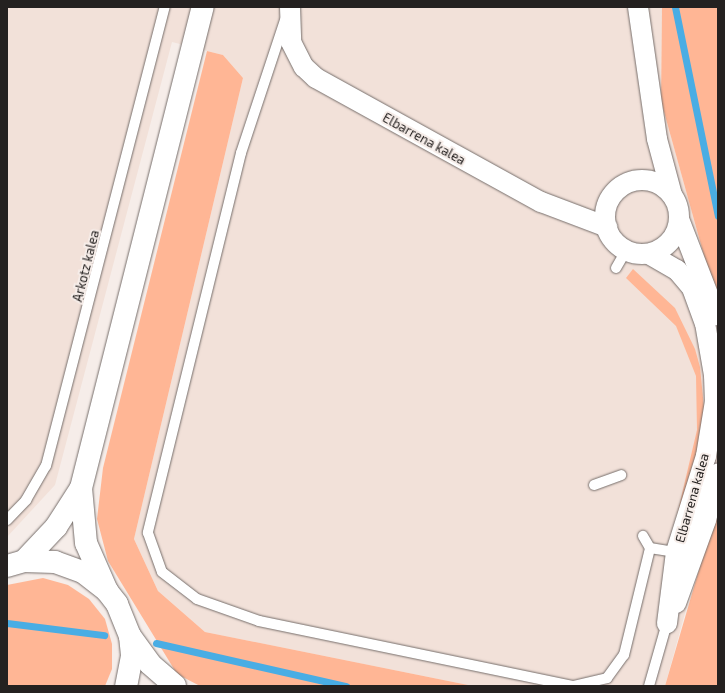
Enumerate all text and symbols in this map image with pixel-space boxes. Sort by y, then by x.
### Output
street label: Elbarrena kalea [380,110,468,168]
street label: Arkotz kalea [70,229,102,303]
street label: Elbarrena kalea [672,452,712,544]

